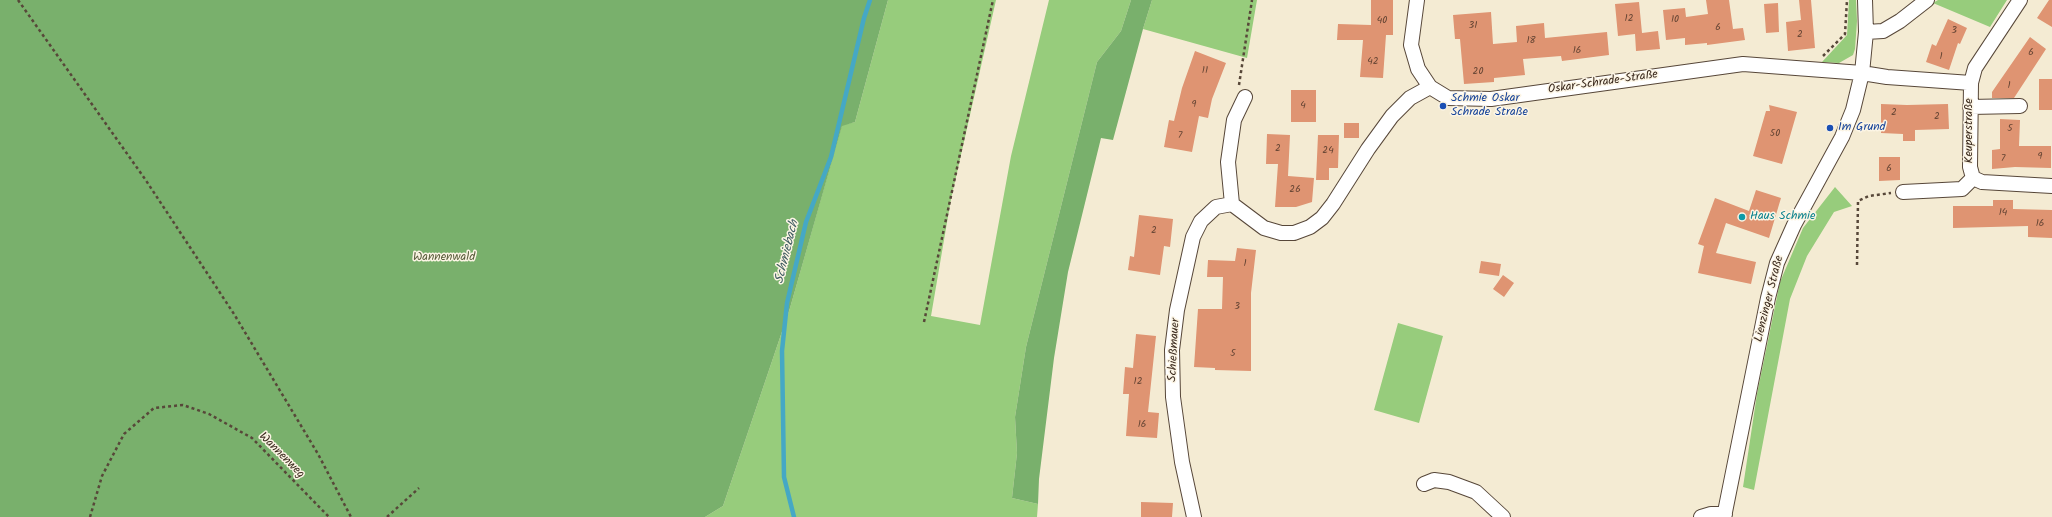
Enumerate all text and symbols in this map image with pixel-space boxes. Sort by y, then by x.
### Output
house number: 12 [1625,13,1633,25]
house number: 10 [1671,14,1679,26]
house number: 40 [1377,15,1387,27]
house number: 31 [1469,20,1477,32]
house number: 6 [1715,22,1721,34]
house number: 3 [1951,25,1957,37]
house number: 2 [1797,29,1803,41]
house number: 18 [1526,35,1536,47]
house number: 16 [1573,45,1581,57]
house number: 6 [2028,47,2034,59]
house number: 1 [1939,51,1943,63]
house number: 42 [1367,56,1379,68]
house number: 11 [1202,65,1208,77]
house number: 20 [1473,66,1483,78]
street label: Oskar-Schrade-Straße [1547,68,1659,98]
house number: 1 [2007,80,2011,92]
place label: Schmie Oskar Schrade Straße [1451,92,1528,120]
street label: Keuperstraße [1963,98,1977,164]
house number: 9 [1192,99,1196,111]
house number: 4 [1300,100,1306,112]
marker: Schmie Oskar Schrade Straße [1438,101,1448,111]
house number: 2 [1891,107,1897,119]
house number: 2 [1934,111,1940,123]
place label: Im Grund [1838,121,1886,135]
marker: Im Grund [1825,123,1835,133]
house number: 5 [2007,123,2013,135]
house number: 50 [1770,128,1780,140]
house number: 7 [1178,130,1182,142]
house number: 2 [1275,143,1281,155]
house number: 24 [1322,145,1334,157]
house number: 9 [2038,151,2042,163]
house number: 7 [2001,153,2005,165]
house number: 6 [1886,163,1892,175]
house number: 26 [1289,184,1301,196]
house number: 14 [1999,207,2007,219]
place label: Haus Schmie [1750,210,1815,224]
marker: Haus Schmie [1737,212,1747,222]
house number: 16 [2036,218,2044,230]
water label: Schmiebach [773,219,803,285]
house number: 2 [1151,225,1157,237]
park label: Wannenwald [413,251,475,265]
street label: Lienzinger Straße [1752,254,1788,344]
house number: 1 [1243,258,1247,270]
house number: 3 [1234,301,1240,313]
street label: Schießmauer [1166,318,1184,382]
house number: 5 [1230,348,1236,360]
house number: 12 [1134,376,1142,388]
house number: 16 [1138,419,1146,431]
street label: Wannenweg [255,430,307,482]

